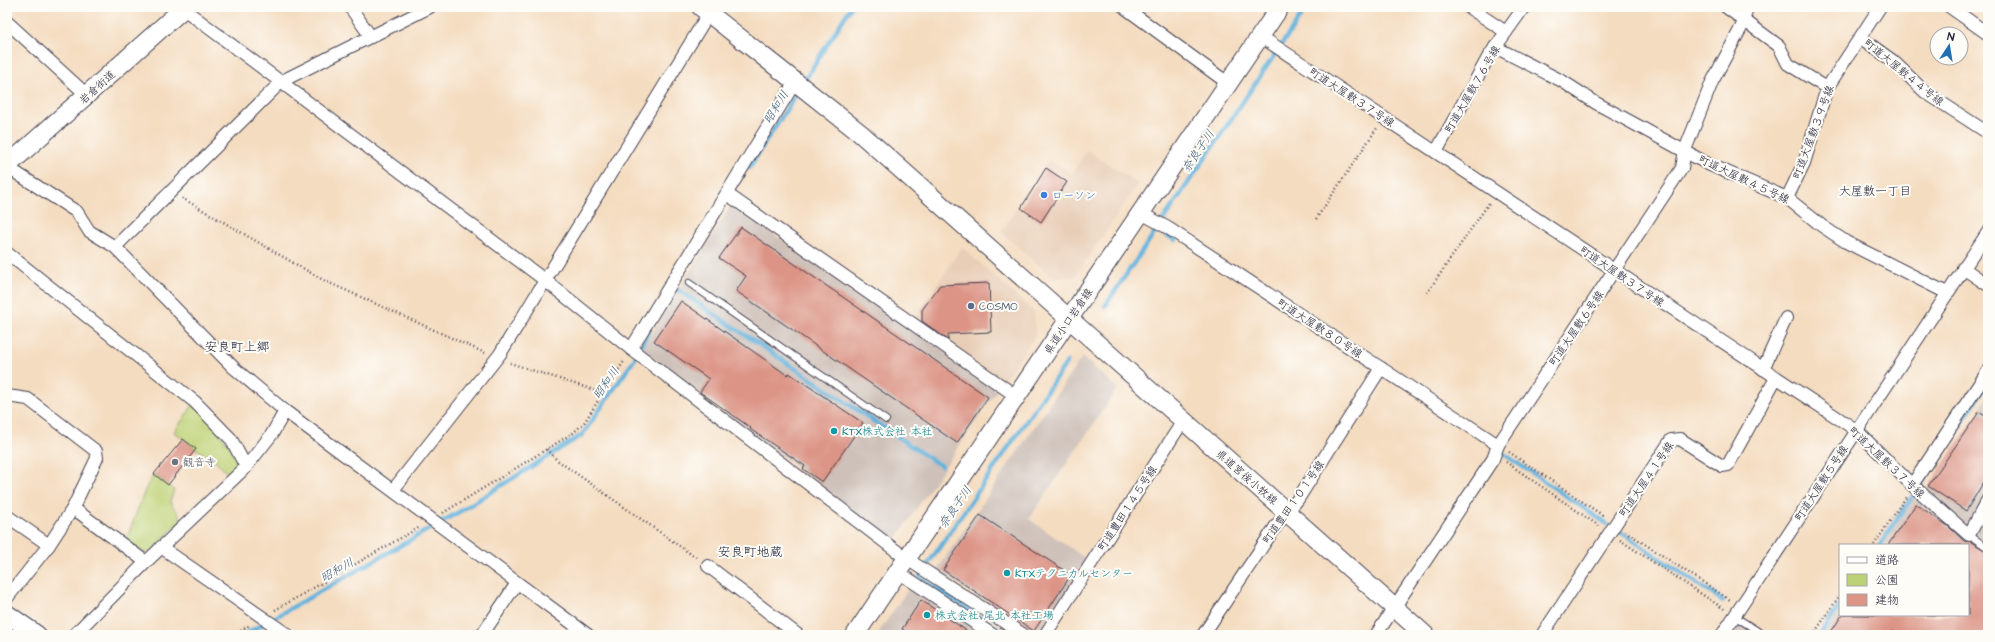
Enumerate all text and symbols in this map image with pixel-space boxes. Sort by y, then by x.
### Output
north arrow [1929,26,1969,66]
text: N [1946,29,1956,45]
street label: 町道大屋敷４４号線 [1860,35,1947,109]
street label: 町道大屋敷７６号線 [1441,43,1504,136]
street label: 町道大屋敷３７号線 [1306,64,1397,131]
street label: 岩倉街道 [76,67,119,108]
street label: 町道大屋敷３９号線 [1789,83,1837,181]
water label: 昭和川 [760,87,793,127]
water label: 奈良子川 [1178,127,1219,176]
street label: 町道大屋敷４５号線 [1696,152,1792,207]
district label: 大屋敷一丁目 [1839,183,1911,200]
place label: ローソン [1052,188,1096,203]
marker: ローソン [1039,190,1049,200]
street label: 町道大屋敷３７号線 [1576,243,1667,310]
street label: 県道小口岩倉線 [1041,285,1096,357]
street label: 町道大屋敷６号線 [1546,288,1607,369]
street label: 町道大屋敷８０号線 [1274,295,1365,362]
place label: COSMO [979,299,1018,314]
marker: COSMO [966,301,976,311]
district label: 安良町上郷 [204,338,270,356]
water label: 昭和川 [589,364,624,403]
street label: 町道大屋敷３７号線 [1845,423,1928,502]
place label: KTX株式会社 本社 [842,424,933,439]
marker: KTX株式会社 本社 [829,426,839,436]
street label: 町道大屋４１号線 [1616,439,1677,520]
street label: 町道大屋敷５号線 [1791,442,1852,524]
street label: 県道宮後小牧線 [1213,446,1281,508]
place label: 観音寺 [183,455,216,470]
marker: 観音寺 [170,457,180,467]
street label: 町道豊田１０１号線 [1259,457,1328,547]
street label: 町道豊田１４５号線 [1094,463,1161,554]
water label: 奈良子川 [935,483,976,532]
district label: 安良町地蔵 [717,543,783,561]
legend [1839,544,1969,616]
text: 道路 [1875,552,1899,569]
water label: 昭和川 [317,554,357,587]
place label: KTXテクニカルセンター [1015,566,1133,581]
marker: KTXテクニカルセンター [1002,568,1012,578]
text: 公園 [1875,572,1899,589]
text: 建物 [1875,592,1899,609]
place label: 株式会社 尾北 本社工場 [935,608,1054,623]
marker: 株式会社 尾北 本社工場 [922,610,932,620]

